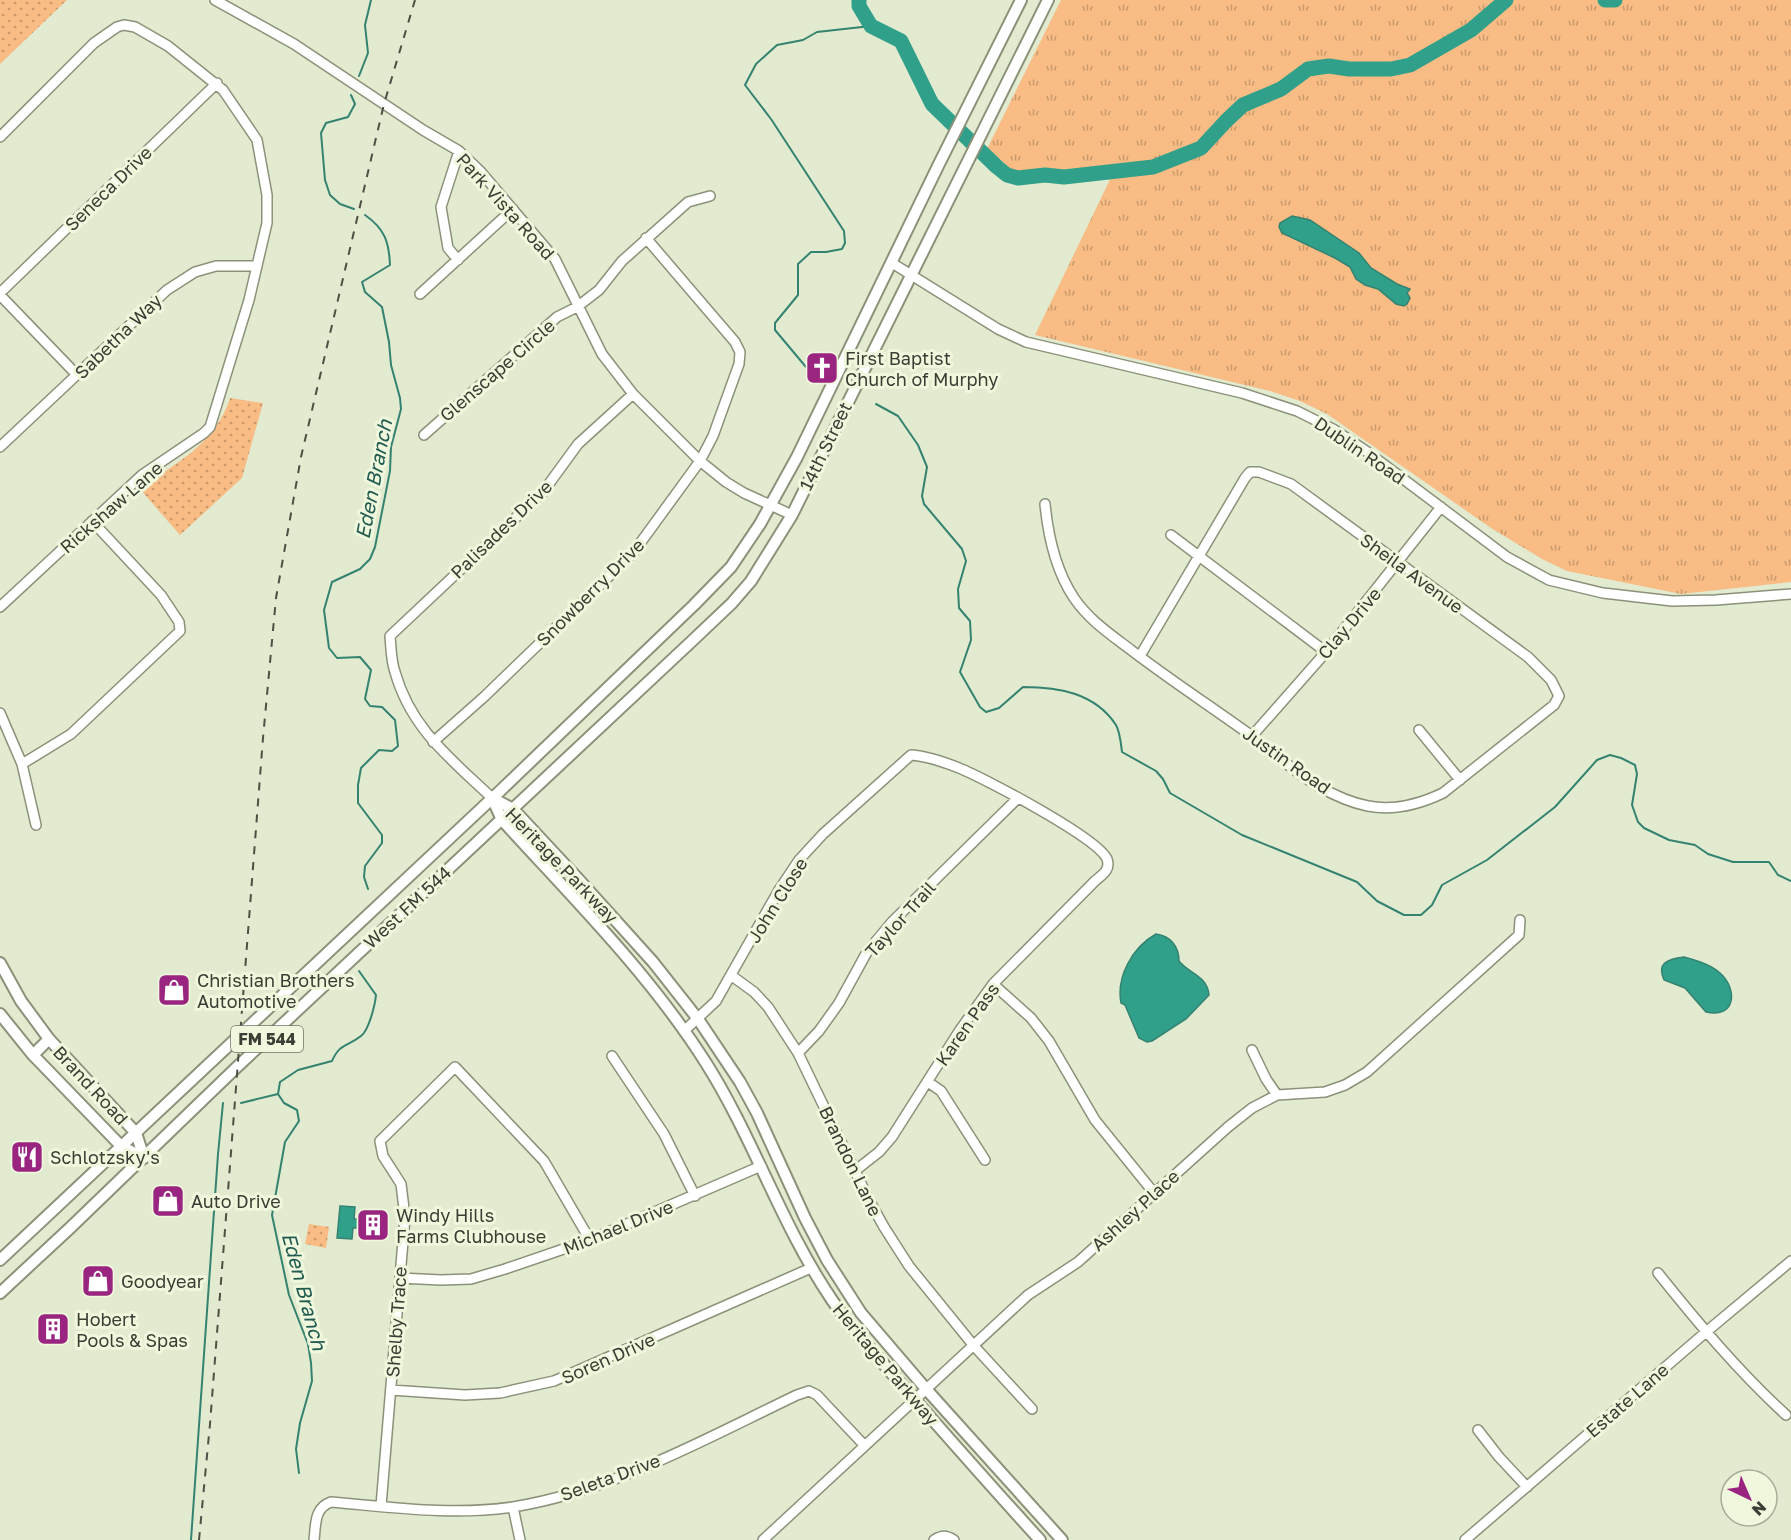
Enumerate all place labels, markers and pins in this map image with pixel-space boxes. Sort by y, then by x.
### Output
place label: First Baptist Church of Murphy [845,347,998,390]
church icon: First Baptist Church of Murphy [804,350,840,386]
place label: Christian Brothers Automotive [197,969,354,1012]
shop icon: Christian Brothers Automotive [156,972,192,1008]
restaurant icon: Schlotzsky's [9,1139,45,1175]
place label: Schlotzsky's [50,1146,160,1168]
shop icon: Auto Drive [150,1183,186,1219]
place label: Auto Drive [191,1190,281,1212]
place label: Windy Hills Farms Clubhouse [396,1204,546,1247]
building icon: Windy Hills Farms Clubhouse [355,1207,391,1243]
shop icon: Goodyear [80,1263,116,1299]
place label: Goodyear [121,1270,204,1292]
place label: Hobert Pools & Spas [76,1308,188,1351]
building icon: Hobert Pools & Spas [35,1311,71,1347]

